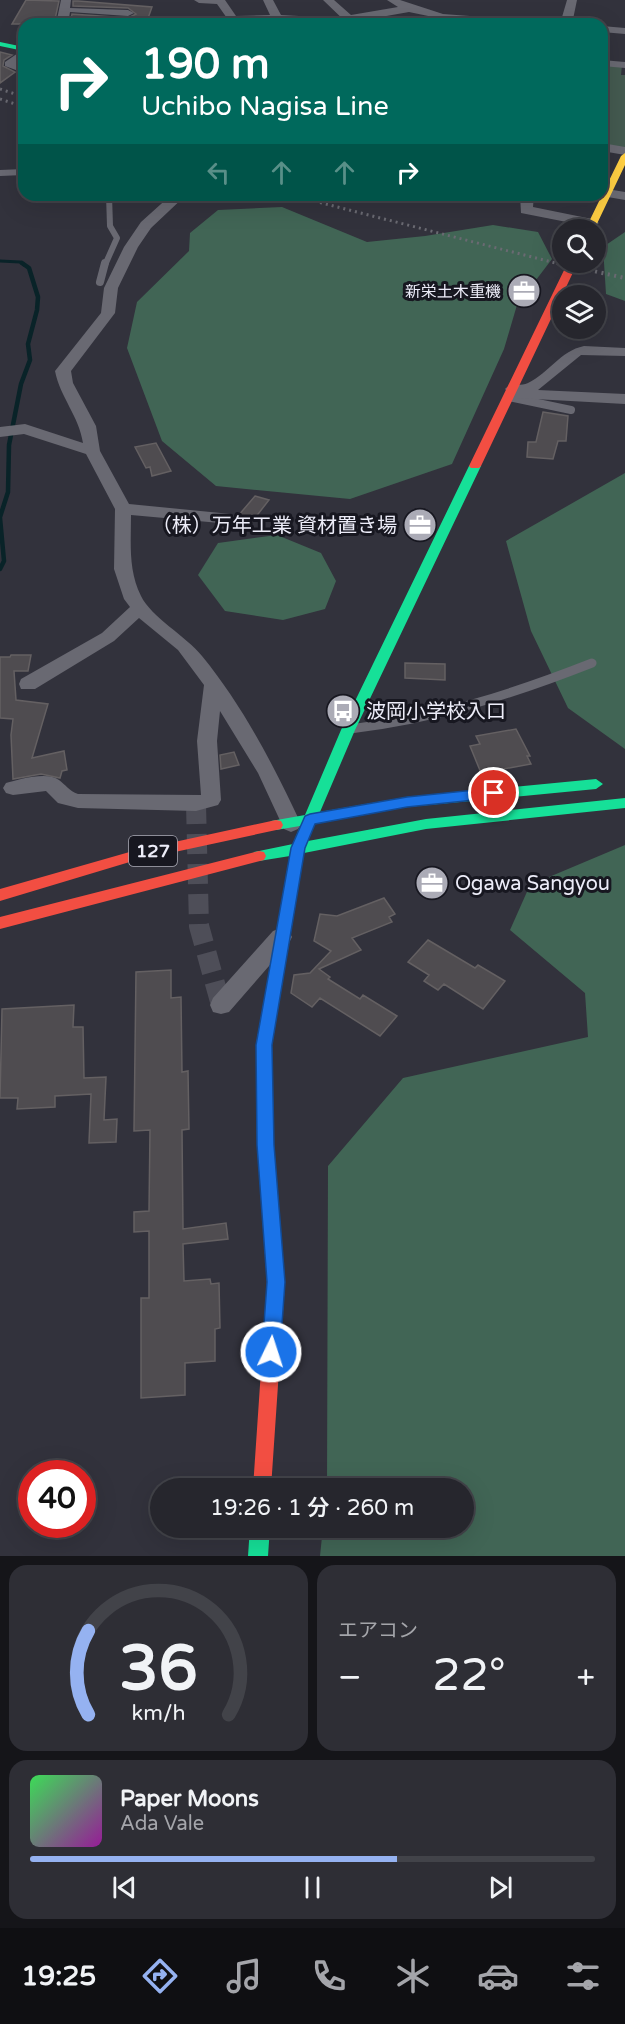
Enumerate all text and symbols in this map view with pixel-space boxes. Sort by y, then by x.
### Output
text: 190 m [141,39,270,90]
icon: right [42,42,120,120]
text: Uchibo Nagisa Line [141,90,389,123]
icon: left [202,156,235,189]
icon: ahead [265,156,298,189]
icon: ahead [328,156,361,189]
icon: right [391,156,424,189]
map controls [552,219,606,339]
button: search [552,219,606,273]
office icon: 新栄土木重機 [506,273,542,309]
place label: 新栄土木重機 [405,282,501,302]
button: layers [552,285,606,339]
office icon: （株）万年工業 資材置き場 [402,507,438,543]
place label: （株）万年工業 資材置き場 [152,514,397,538]
bus stop icon: 波岡小学校入口 [325,693,361,729]
place label: 波岡小学校入口 [366,700,506,724]
pin [468,767,519,818]
icon: arrive [477,776,510,809]
road number: 127 [129,836,177,866]
office icon: Ogawa Sangyou [414,865,450,901]
place label: Ogawa Sangyou [455,872,610,896]
position arrow [239,1320,303,1384]
speed limit sign: 40 [18,1460,96,1538]
text: 19:26 · 1 分 · 260 m [210,1495,414,1521]
text: エアコン [338,1619,418,1643]
text: 36 [119,1632,198,1707]
text: 22° [432,1649,506,1703]
text: − [338,1658,362,1697]
text: + [576,1658,595,1697]
text: km/h [132,1700,185,1726]
text: Paper Moons [120,1786,259,1812]
text: Ada Vale [120,1812,204,1836]
icon: previous [108,1871,141,1904]
icon: pause [296,1871,329,1904]
icon: next [484,1871,517,1904]
icon: directions [139,1955,181,1997]
icon: music [223,1955,265,1997]
icon: phone [308,1955,350,1997]
icon: climate [392,1955,434,1997]
icon: car [477,1955,519,1997]
icon: filters [562,1955,604,1997]
text: 19:25 [21,1960,96,1993]

